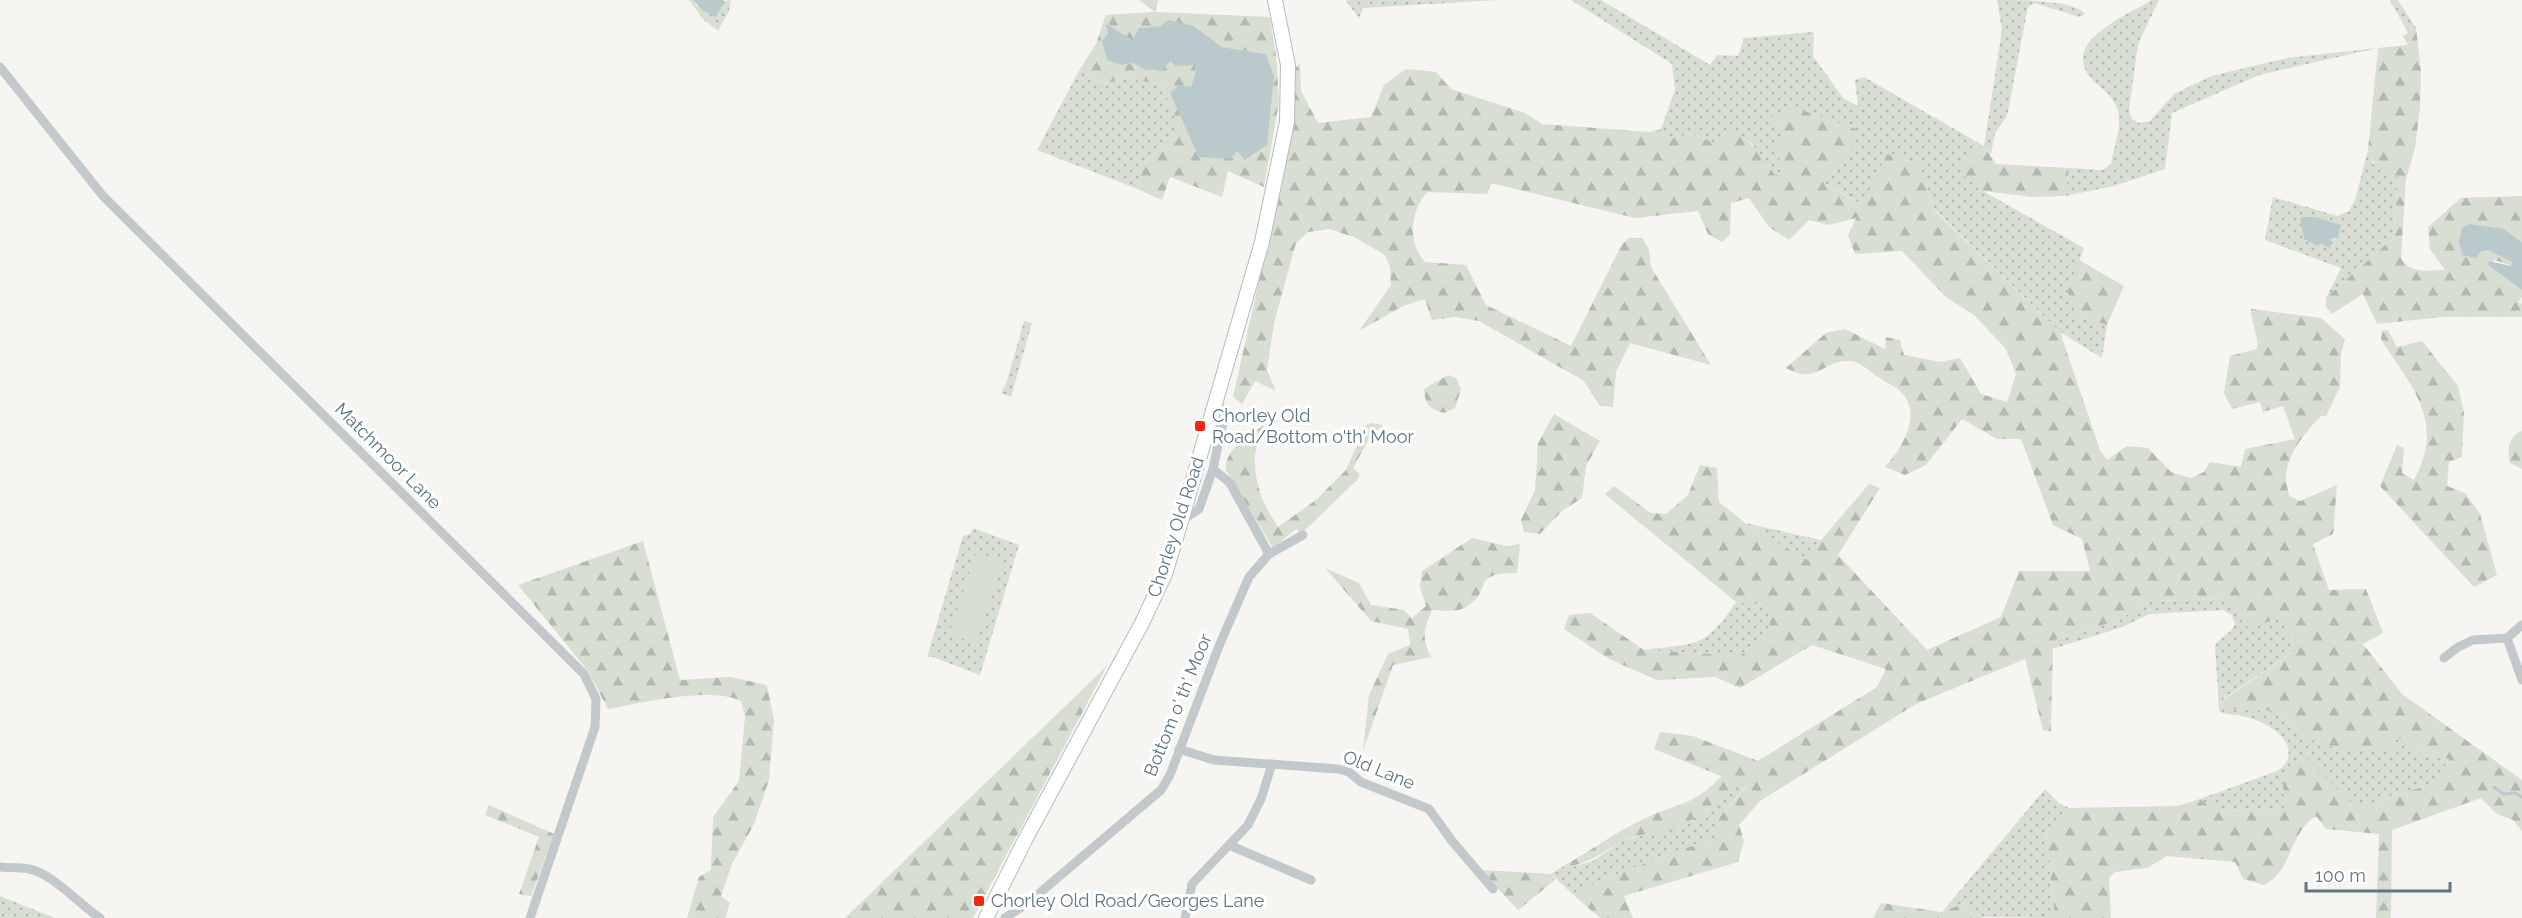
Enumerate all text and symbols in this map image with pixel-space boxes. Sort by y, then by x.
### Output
street label: Matchmoor Lane [331,398,446,513]
place label: Chorley Old Road/Bottom o'th' Moor [1212,405,1414,447]
marker: Chorley Old Road/Bottom o'th' Moor [1193,419,1207,433]
street label: Chorley Old Road [1143,454,1208,600]
street label: Bottom o' th' Moor [1139,630,1216,779]
street label: Old Lane [1340,746,1419,794]
scale bar [2306,855,2450,893]
text: 100 m [2315,865,2366,886]
place label: Chorley Old Road/Georges Lane [991,890,1265,911]
marker: Chorley Old Road/Georges Lane [972,894,986,908]

